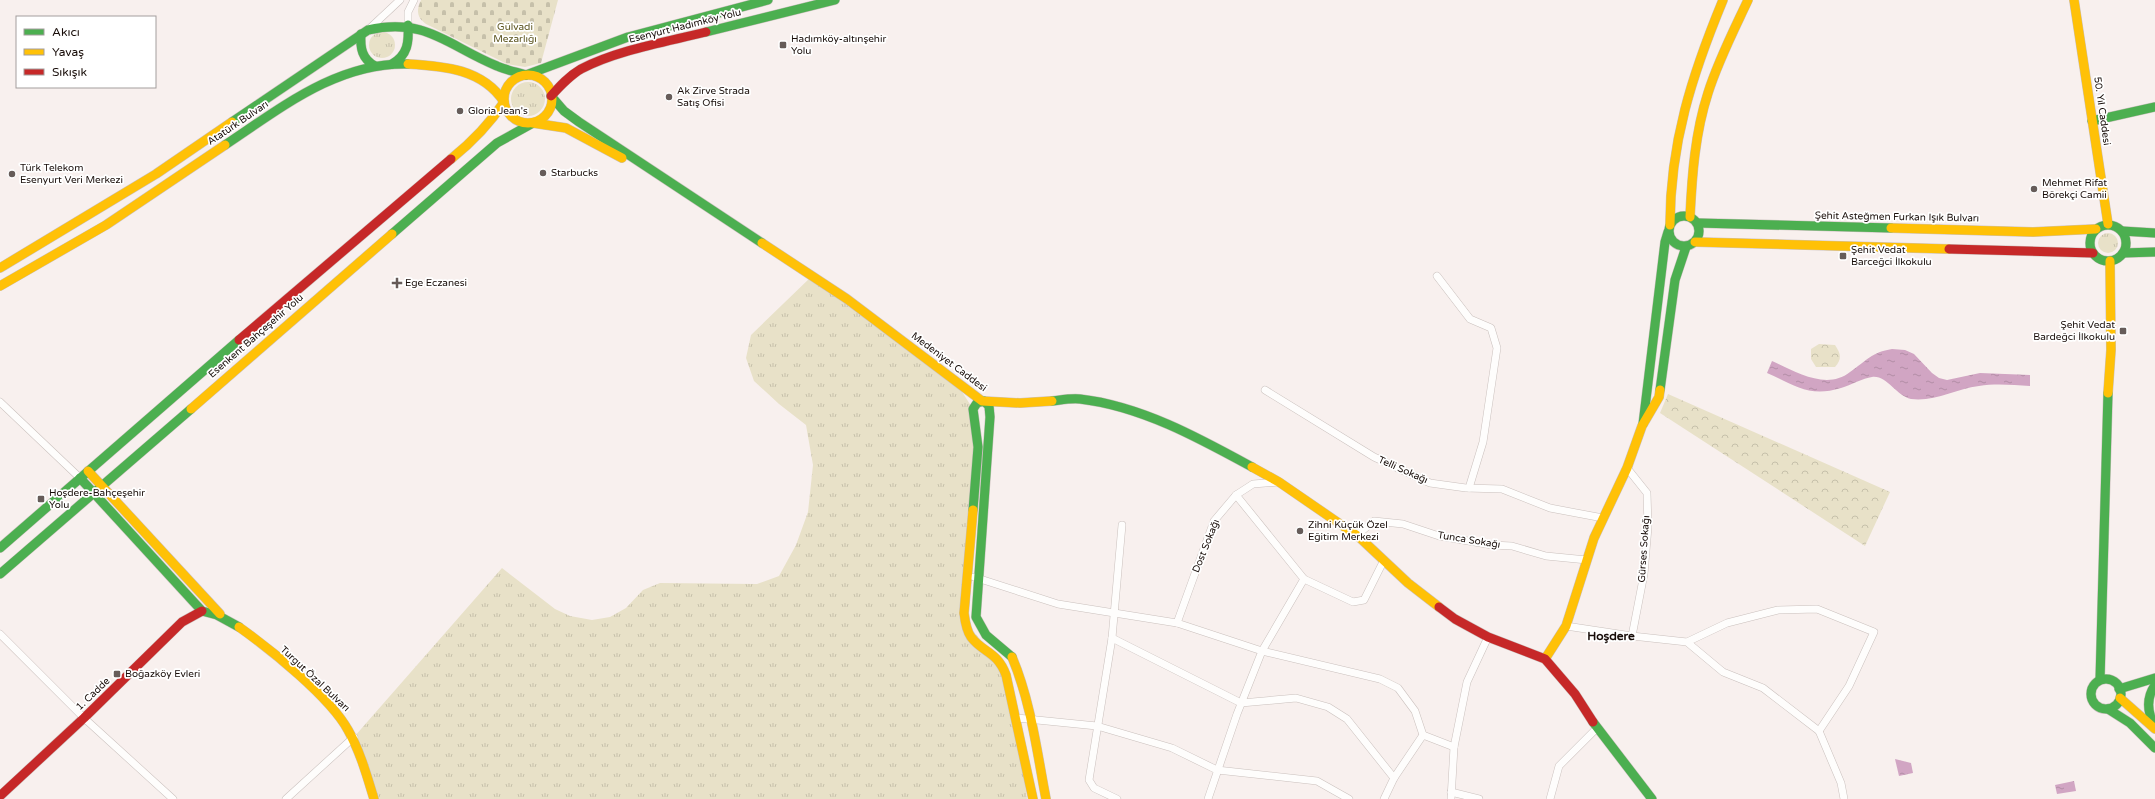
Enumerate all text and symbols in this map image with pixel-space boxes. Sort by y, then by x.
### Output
street label: Esenyurt Hadımköy Yolu [628,6,742,46]
legend [16,16,156,88]
park label: Gülvadi Mezarlığı [493,21,537,45]
text: Akıcı [52,25,80,39]
place label: Hadımköy-altınşehir Yolu [791,33,886,57]
marker: Hadımköy-altınşehir Yolu [778,40,788,50]
text: Yavaş [52,45,84,59]
text: Sıkışık [52,65,88,79]
street label: 50. Yıl Caddesi [2091,76,2113,146]
place label: Ak Zirve Strada Satış Ofisi [677,85,750,109]
marker: Ak Zirve Strada Satış Ofisi [664,92,674,102]
street label: Atatürk Bulvarı [205,98,271,148]
place label: Gloria Jean's [468,105,528,117]
marker: Gloria Jean's [455,106,465,116]
place label: Türk Telekom Esenyurt Veri Merkezi [20,162,123,186]
place label: Starbucks [551,167,598,179]
marker: Starbucks [538,168,548,178]
marker: Türk Telekom Esenyurt Veri Merkezi [7,169,17,179]
place label: Mehmet Rifat Börekçi Camii [2042,177,2107,201]
marker: Mehmet Rifat Börekçi Camii [2029,184,2039,194]
street label: Şehit Asteğmen Furkan Işık Bulvarı [1815,210,1979,224]
place label: Şehit Vedat Barceğci İlkokulu [1851,244,1932,268]
marker: Şehit Vedat Barceğci İlkokulu [1838,251,1848,261]
place label: Ege Eczanesi [405,277,467,289]
marker: Ege Eczanesi [392,278,402,288]
street label: Esenkent Bahçeşehir Yolu [206,292,306,380]
place label: Şehit Vedat Bardeğci İlkokulu [2033,319,2115,343]
marker: Şehit Vedat Bardeğci İlkokulu [2118,326,2128,336]
street label: Medeniyet Caddesi [909,330,989,394]
street label: Telli Sokağı [1376,454,1430,486]
place label: Hoşdere-Bahçeşehir Yolu [49,487,145,511]
marker: Hoşdere-Bahçeşehir Yolu [36,494,46,504]
street label: Gürses Sokağı [1636,515,1652,583]
street label: Dost Sokağı [1190,518,1222,574]
place label: Zihni Küçük Özel Eğitim Merkezi [1308,519,1388,543]
marker: Zihni Küçük Özel Eğitim Merkezi [1295,526,1305,536]
street label: Tunca Sokağı [1437,529,1501,551]
district label: Hoşdere [1587,629,1635,644]
street label: Turgut Özal Bulvarı [278,644,352,714]
place label: Boğazköy Evleri [125,668,200,680]
marker: Boğazköy Evleri [112,669,122,679]
street label: 1. Cadde [74,675,113,713]

